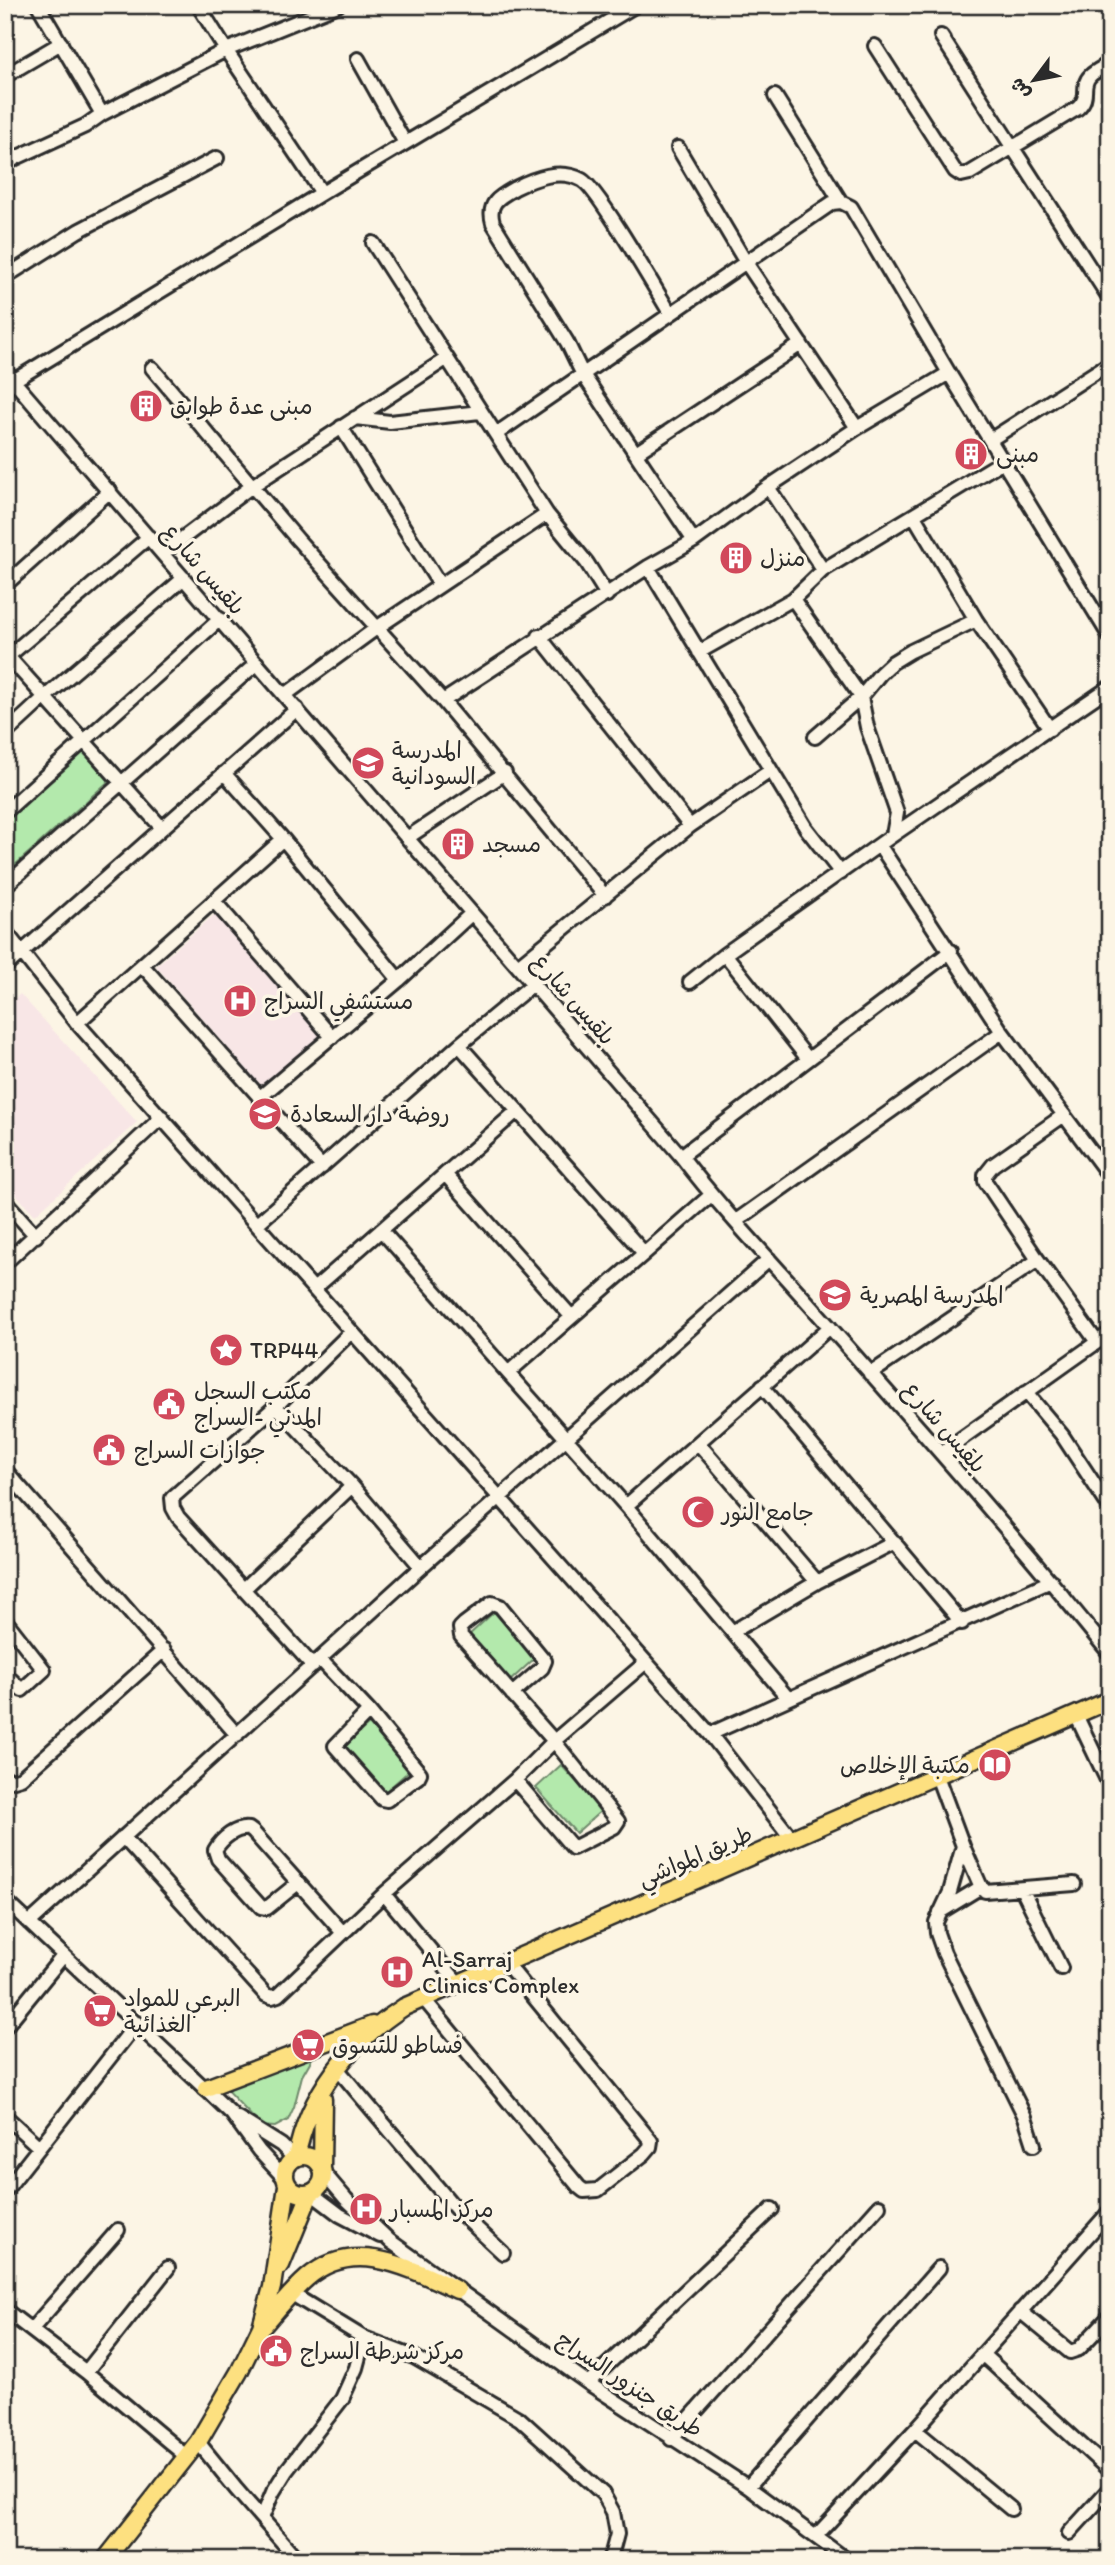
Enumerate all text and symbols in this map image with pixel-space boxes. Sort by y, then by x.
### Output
north arrow [1000,46,1070,116]
text: ش [1005,74,1035,104]
building icon: مبنى عدة طوابق [127,387,165,425]
place label: مبنى عدة طوابق [170,392,313,421]
building icon: مبنى [952,435,990,473]
place label: مبنى [996,440,1039,469]
street label: بلقيس شارع [155,517,251,622]
building icon: منزل [717,539,755,577]
place label: منزل [760,544,805,572]
place label: المدرسة السودانية [392,736,476,790]
school or university icon: المدرسة السودانية [349,744,387,782]
building icon: مسجد [439,825,477,863]
place label: مسجد [482,830,541,858]
street label: بلقيس شارع [525,947,621,1052]
hospital icon: مستشفي السراج [221,982,259,1020]
place label: مستشفي السراج [264,987,414,1022]
school or university icon: روضة دار السعادة [246,1095,284,1133]
place label: روضة دار السعادة [290,1100,450,1128]
school or university icon: المدرسة المصرية [816,1276,854,1314]
place label: المدرسة المصرية [860,1281,1004,1309]
place icon: TRP44 [207,1331,245,1369]
place label: TRP44 [250,1336,318,1364]
street label: بلقيس شارع [896,1375,992,1480]
place label: مكتب السجل المدني -السراج [194,1377,322,1438]
public building icon: مكتب السجل المدني -السراج [150,1385,188,1423]
public building icon: جوازات السراج [90,1431,128,1469]
place label: جوازات السراج [134,1436,266,1466]
mosque icon: جامع النور [679,1493,717,1531]
place label: جامع النور [720,1498,814,1529]
library icon: مكتبة الإخلاص [976,1746,1014,1784]
place label: مكتبة الإخلاص [840,1751,970,1780]
street label: طريق المواشي [634,1819,759,1899]
place label: Al-Sarraj Clinics Complex [422,1945,579,1999]
hospital icon: Al-Sarraj Clinics Complex [378,1953,416,1991]
place label: البرعي للمواد الغذائية [124,1984,241,2038]
supermarket icon: البرعي للمواد الغذائية [81,1992,119,2030]
supermarket icon: فساطو للتسوق [289,2026,327,2064]
place label: فساطو للتسوق [332,2031,463,2060]
hospital icon: مركز المسبار [347,2190,385,2228]
place label: مركز المسبار [388,2195,494,2223]
street label: طريق جنزور السراج [550,2325,708,2445]
public building icon: مركز شرطة السراج [257,2332,295,2370]
place label: مركز شرطة السراج [300,2337,464,2367]

